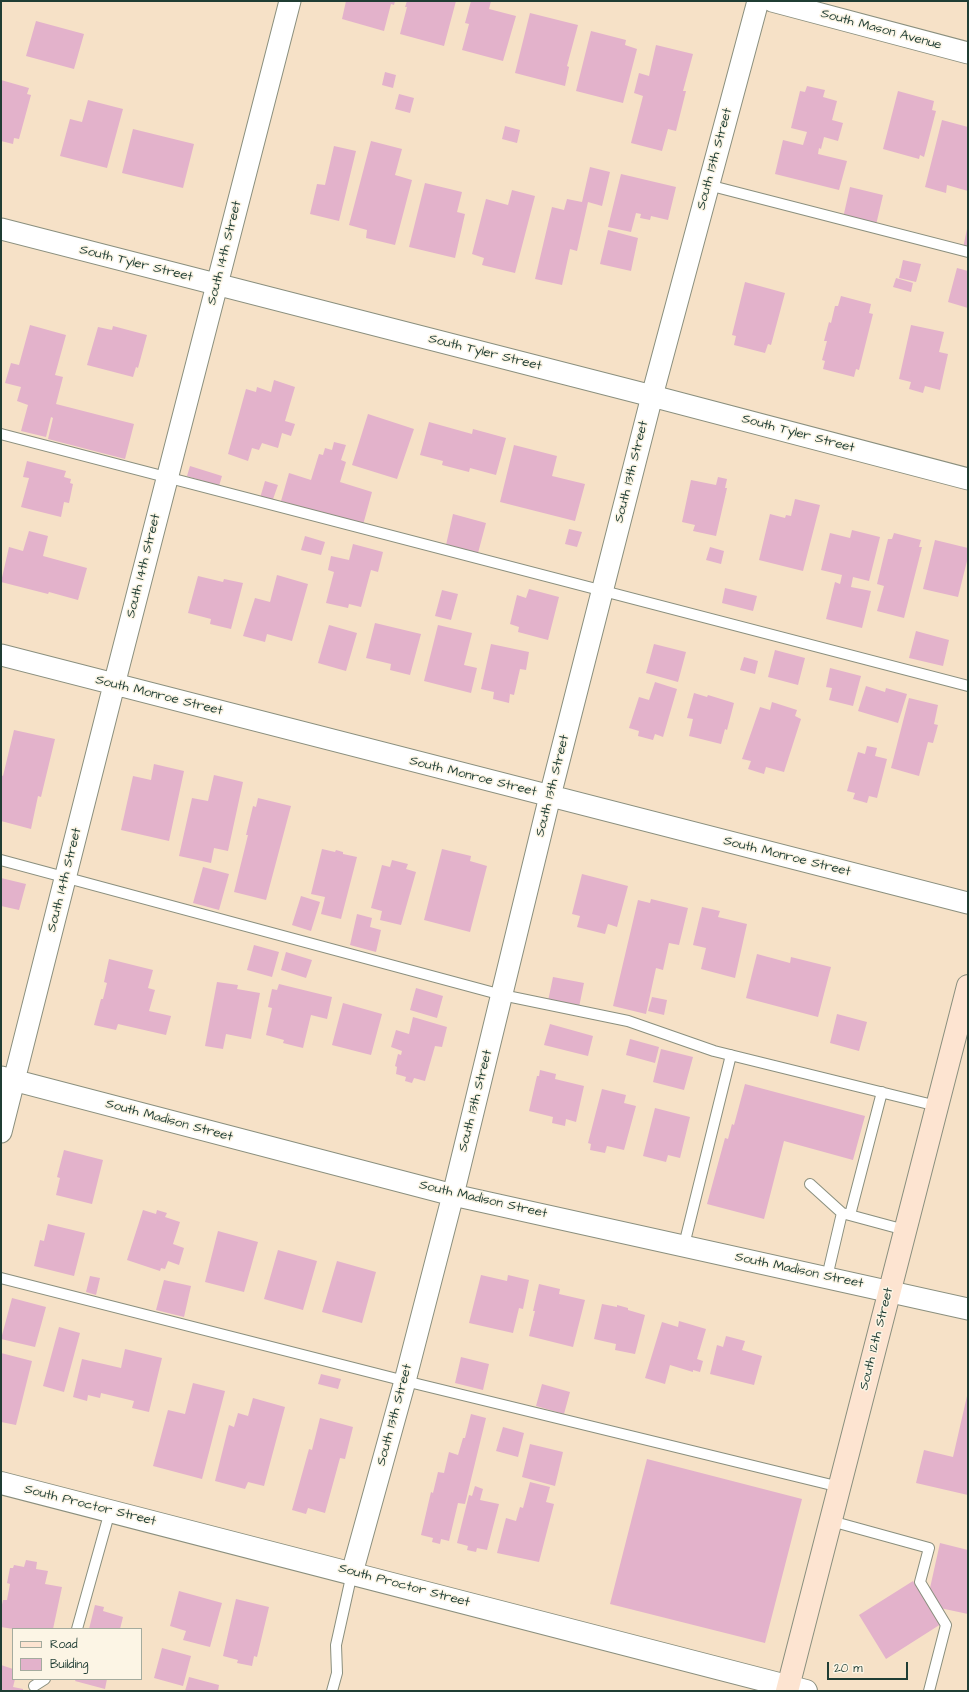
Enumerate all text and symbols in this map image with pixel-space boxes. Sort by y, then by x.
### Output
street label: South Mason Avenue [819,6,943,54]
street label: South 13th Street [694,107,736,211]
street label: South 14th Street [205,199,245,307]
street label: South Tyler Street [78,242,194,286]
street label: South Tyler Street [427,331,543,375]
street label: South Tyler Street [740,411,856,457]
street label: South 13th Street [612,419,652,525]
street label: South 14th Street [124,512,164,620]
street label: South Monroe Street [94,673,224,719]
street label: South 13th Street [533,733,573,839]
street label: South Monroe Street [408,754,538,800]
street label: South 14th Street [45,826,85,934]
street label: South Monroe Street [722,834,852,880]
street label: South 13th Street [456,1048,496,1154]
street label: South Madison Street [104,1097,234,1145]
street label: South Madison Street [418,1178,548,1222]
street label: South Madison Street [733,1250,865,1292]
street label: South 12th Street [857,1286,897,1392]
street label: South 13th Street [374,1363,416,1467]
street label: South Proctor Street [23,1482,157,1530]
street label: South Proctor Street [337,1561,471,1611]
legend [12,1628,142,1680]
text: Road [50,1636,78,1653]
scale bar [829,1654,910,1680]
text: Building [50,1656,88,1673]
text: 20 m [834,1660,863,1677]

